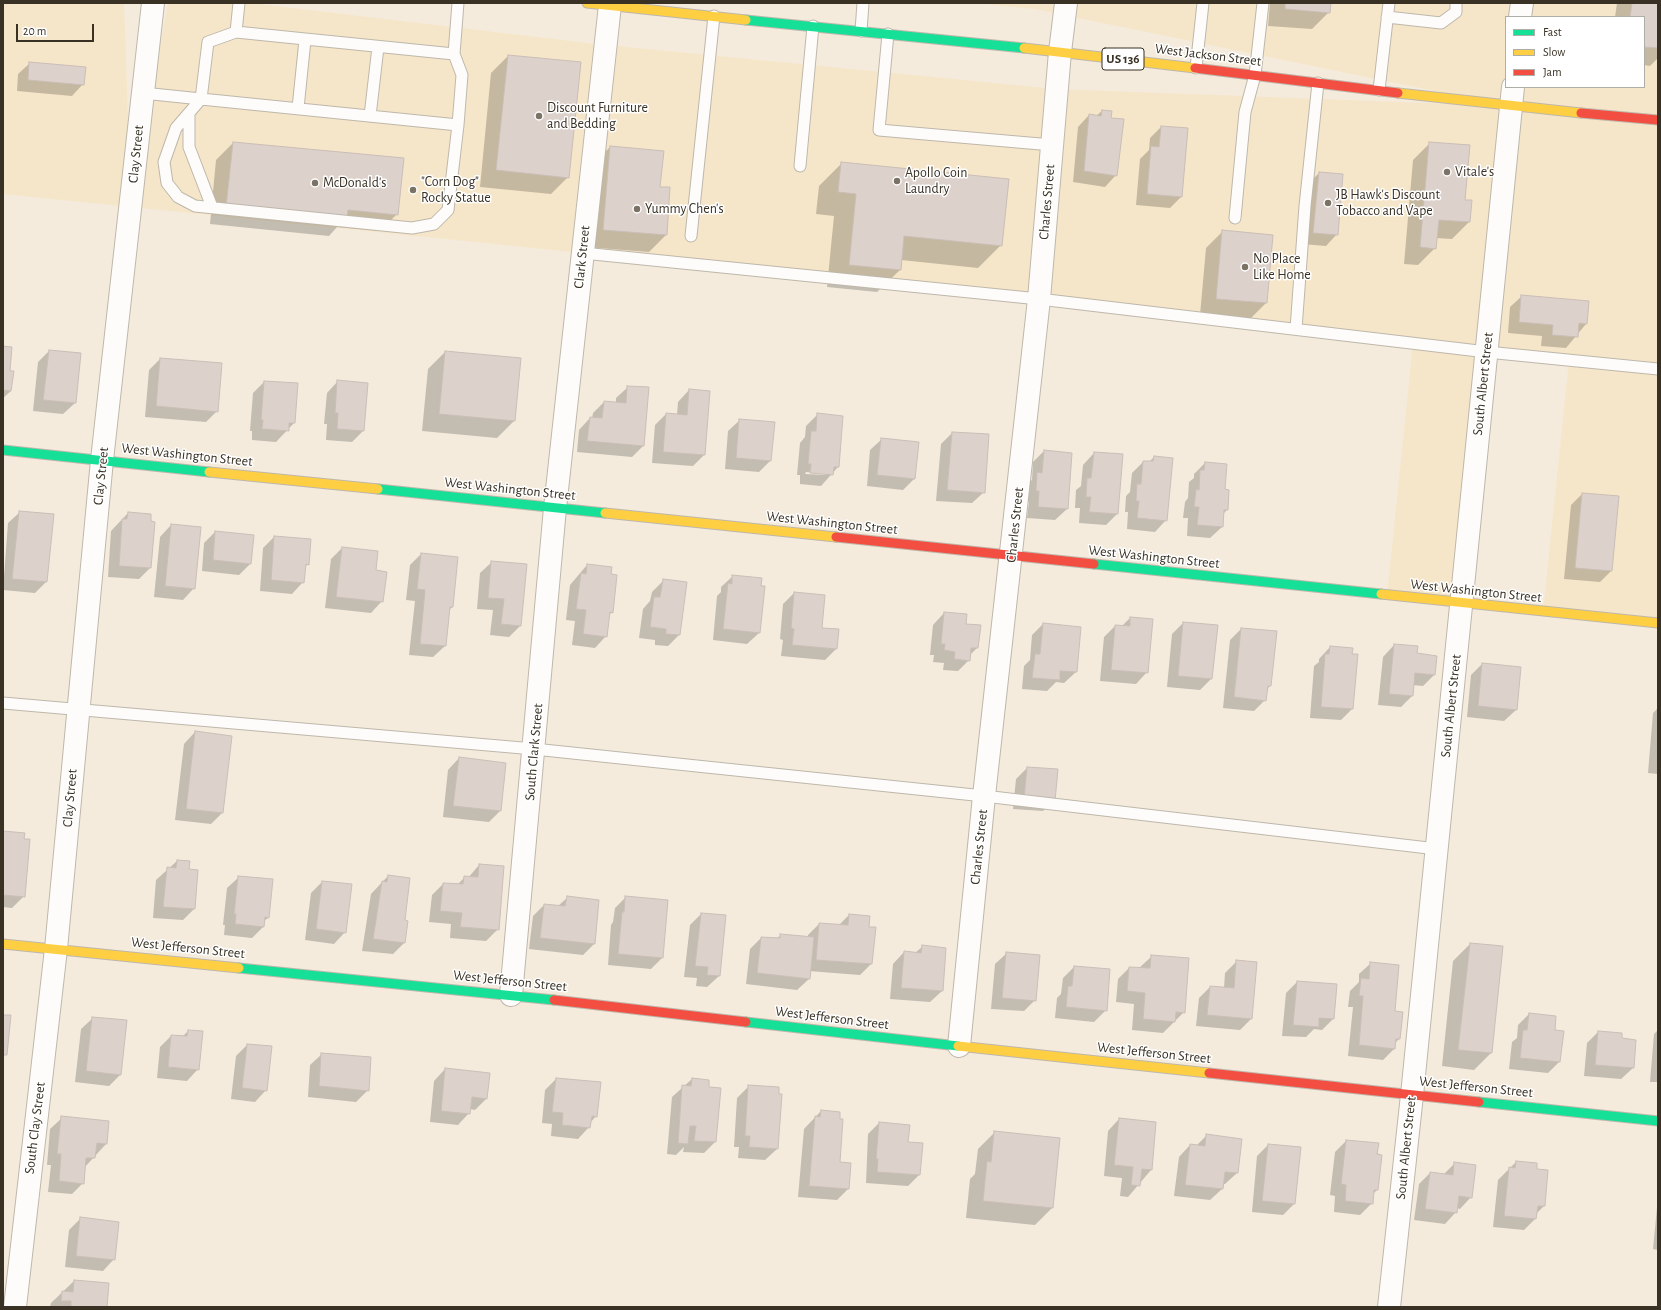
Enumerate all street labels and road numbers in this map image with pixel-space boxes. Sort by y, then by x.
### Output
street label: West Jackson Street [1154,40,1262,70]
road number: US 136 [1102,48,1144,70]
street label: Clay Street [125,124,147,184]
street label: Charles Street [1035,164,1059,240]
street label: Clark Street [570,225,594,289]
street label: South Albert Street [1469,331,1497,437]
street label: West Washington Street [121,440,253,470]
street label: Clay Street [90,446,112,506]
street label: West Washington Street [444,474,576,504]
street label: Charles Street [1003,486,1027,564]
street label: West Washington Street [766,508,898,538]
street label: West Washington Street [1088,542,1220,572]
street label: West Washington Street [1410,576,1542,606]
street label: South Albert Street [1437,653,1465,759]
street label: South Clark Street [521,703,547,801]
street label: Clay Street [59,768,81,828]
street label: Charles Street [967,808,991,886]
street label: West Jefferson Street [130,934,246,962]
street label: West Jefferson Street [452,967,568,995]
street label: West Jefferson Street [774,1003,890,1033]
street label: West Jefferson Street [1096,1039,1212,1067]
street label: West Jefferson Street [1418,1073,1534,1101]
street label: South Clay Street [21,1081,49,1175]
street label: South Albert Street [1392,1095,1420,1201]

